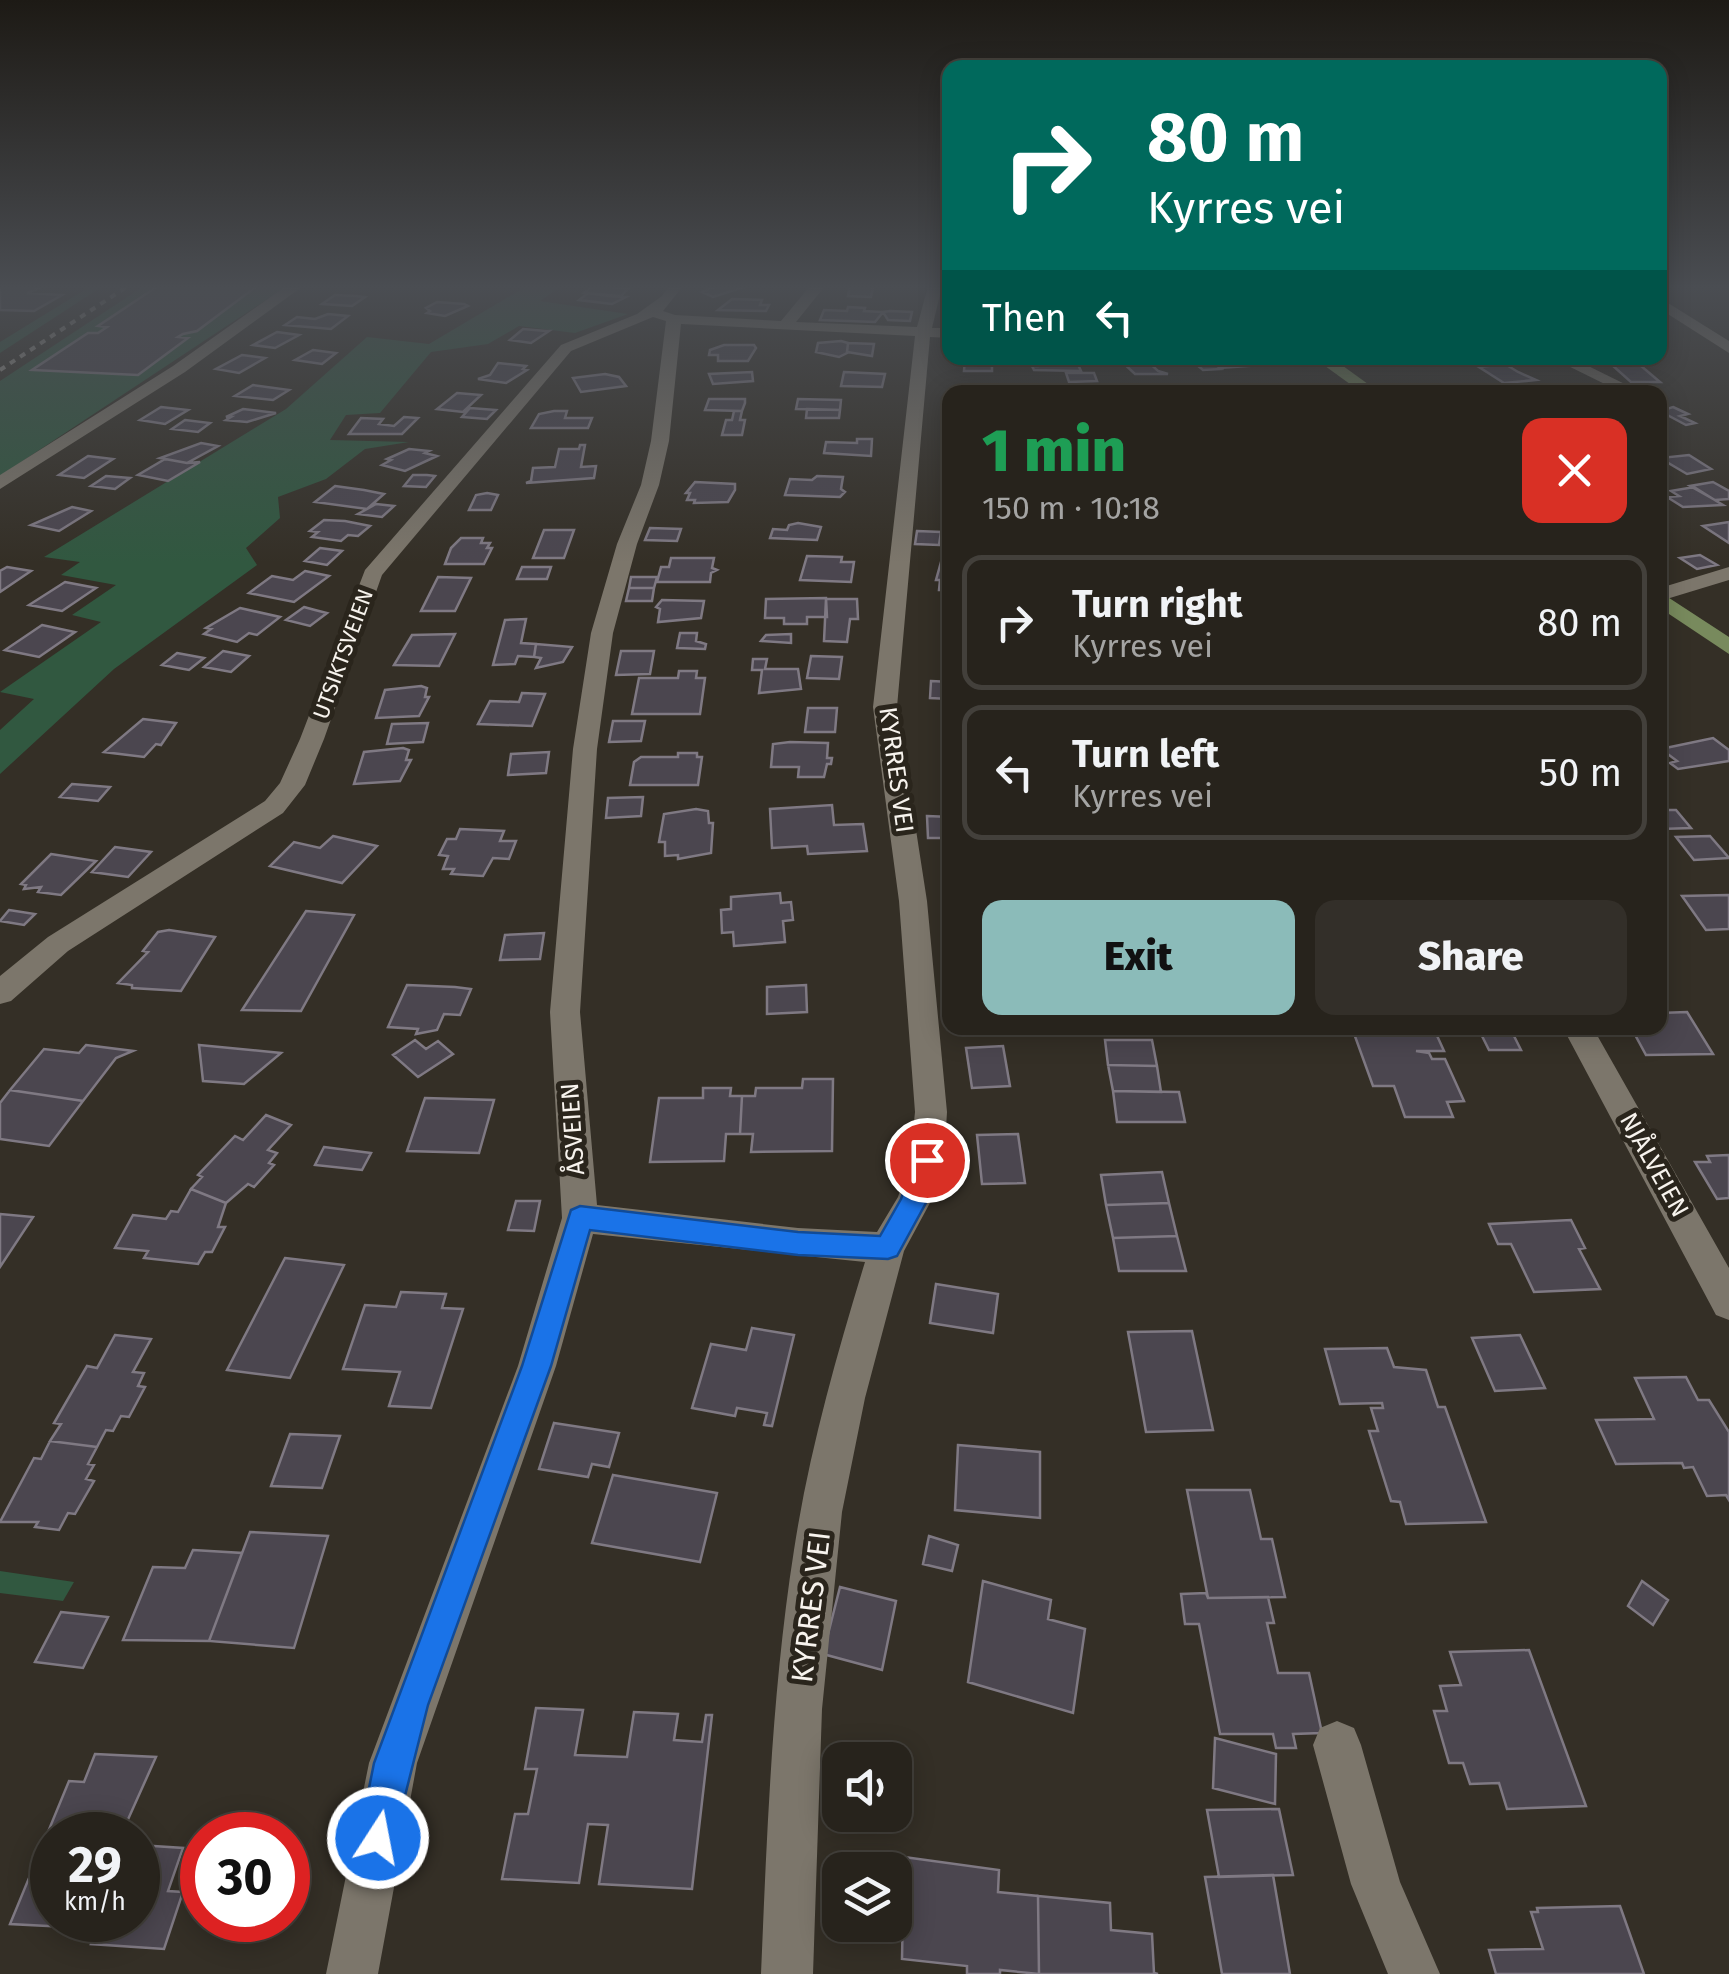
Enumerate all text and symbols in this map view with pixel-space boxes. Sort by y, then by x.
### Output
text: 80 m [1147,96,1304,180]
icon: right [982,100,1112,230]
text: Kyrres vei [1147,181,1345,235]
icon: left [1087,290,1142,345]
text: Then [982,295,1067,341]
text: 1 min [982,415,1126,487]
button: close [1522,418,1627,523]
text: 150 m · 10:18 [982,489,1160,527]
text: Turn right [1072,581,1242,627]
street label: UTSIKTSVEIEN [307,585,379,723]
icon: right [987,595,1042,650]
text: 80 m [1537,600,1622,646]
text: Kyrres vei [1072,627,1213,665]
street label: KYRRES VEI [872,705,920,835]
text: Turn left [1072,731,1219,777]
icon: left [987,745,1042,800]
text: 50 m [1539,750,1622,796]
text: Kyrres vei [1072,777,1213,815]
button: Exit [982,900,1295,1015]
button: Share [1315,900,1627,1015]
street label: ÅSVEIEN [552,1082,591,1176]
street label: NJÅLVEIEN [1613,1106,1698,1222]
pin [885,1118,970,1203]
icon: arrive [900,1133,955,1188]
street label: KYRRES VEI [784,1529,838,1685]
map controls [822,1742,912,1942]
button: sound [822,1742,912,1832]
position arrow [326,1786,430,1890]
speed limit sign: 30 [180,1812,310,1942]
text: 29 [68,1835,122,1895]
button: layers [822,1852,912,1942]
text: km/h [64,1887,126,1917]

